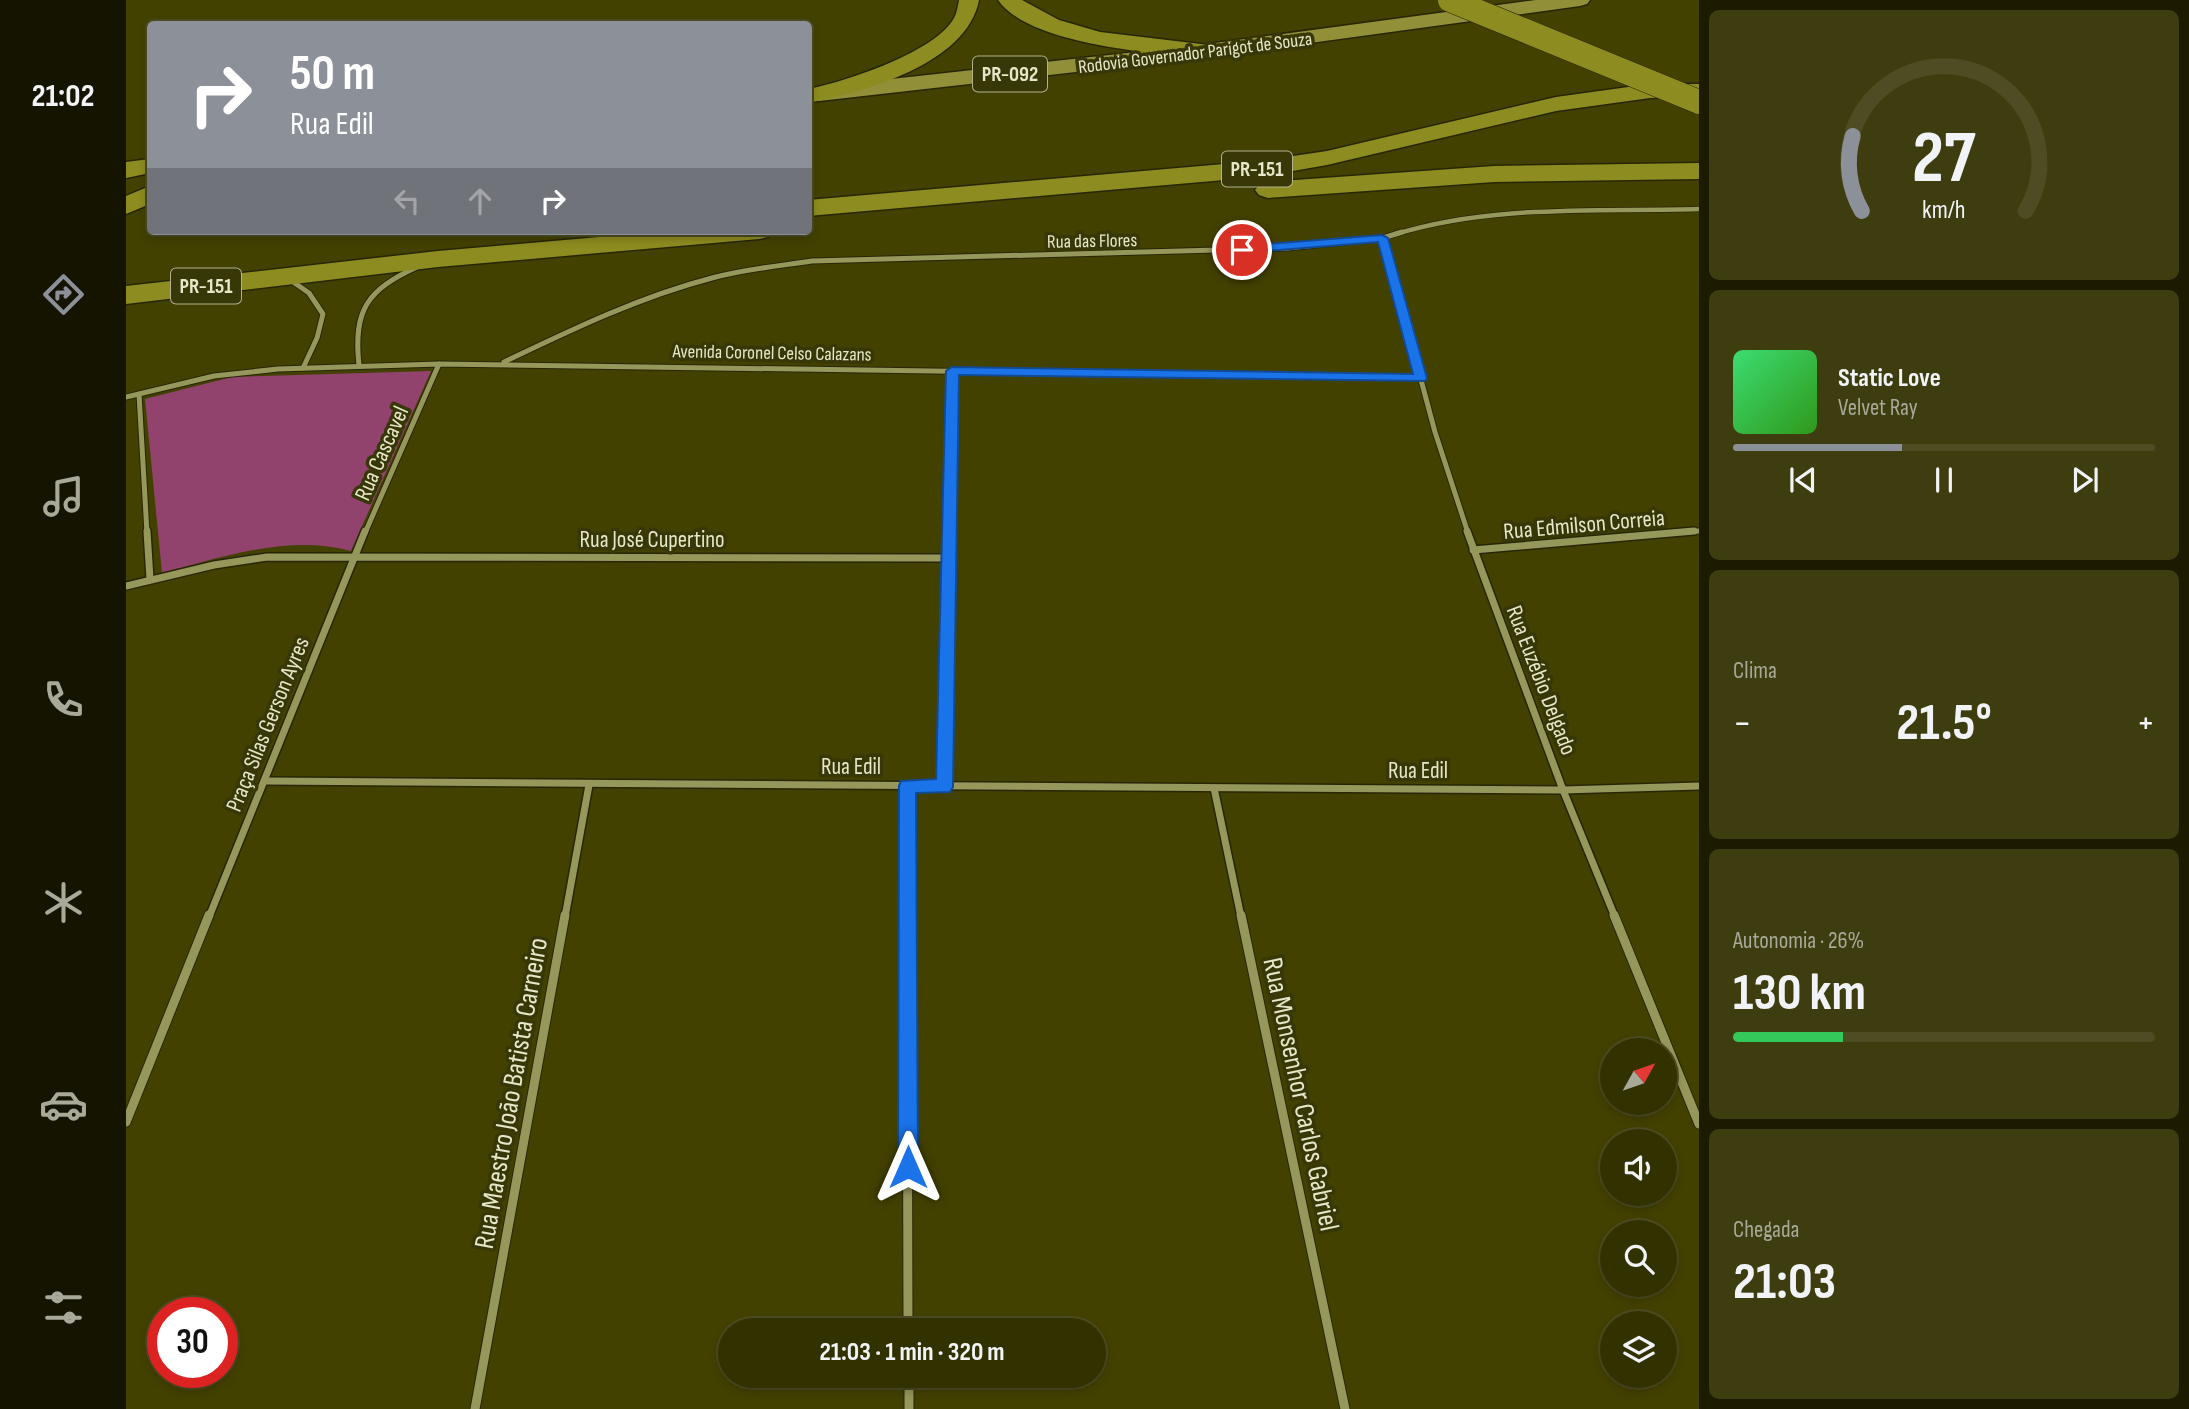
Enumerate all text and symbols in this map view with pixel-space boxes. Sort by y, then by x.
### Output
street label: Rodovia Governador Parigot de Souza [1077,28,1313,79]
text: 50 m [290,45,375,104]
icon: right [175,49,266,140]
road number: PR-092 [973,56,1047,92]
text: 21:02 [31,77,95,116]
text: Rua Edil [290,105,374,144]
text: 27 [1912,115,1976,203]
road number: PR-151 [1222,152,1292,186]
icon: left [388,182,426,220]
icon: ahead [461,182,499,220]
icon: right [534,182,572,220]
text: km/h [1922,195,1966,226]
pin [1212,220,1272,280]
street label: Rua das Flores [1047,229,1138,254]
icon: arrive [1223,231,1261,269]
road number: PR-151 [171,268,241,304]
icon: directions [39,270,88,319]
street label: Avenida Coronel Celso Calazans [671,340,872,367]
text: Static Love [1838,363,1941,394]
text: Velvet Ray [1838,394,1918,422]
street label: Rua Cascavel [349,402,415,505]
icon: previous [1784,461,1822,499]
icon: pause [1925,461,1963,499]
icon: next [2066,461,2104,499]
icon: music [39,472,88,521]
street label: Rua Edmilson Correia [1502,504,1666,546]
street label: Rua José Cupertino [579,526,725,554]
street label: Rua Euzébio Delgado [1500,602,1582,759]
street label: Praça Silas Gerson Ayres [220,633,316,816]
text: Clima [1733,657,1777,685]
icon: phone [39,675,88,724]
text: 21.5° [1896,692,1992,755]
text: − [1733,701,1752,746]
text: + [2136,701,2155,746]
street label: Rua Edil [821,753,881,781]
street label: Rua Edil [1388,757,1448,785]
icon: climate [39,878,88,927]
text: Autonomia · 26% [1733,927,1864,955]
street label: Rua Maestro João Batista Carneiro [468,935,555,1251]
street label: Rua Monsenhor Carlos Gabriel [1255,955,1346,1234]
text: 130 km [1733,962,1866,1025]
north arrow [1600,1038,1676,1115]
map controls [1600,1038,1677,1388]
icon: car [39,1080,88,1129]
button: sound [1600,1129,1677,1206]
position arrow [871,1130,945,1204]
text: Chegada [1733,1216,1799,1244]
button: search [1600,1220,1677,1297]
text: 21:03 [1733,1251,1836,1314]
icon: filters [39,1283,88,1332]
speed limit sign: 30 [147,1297,238,1388]
button: layers [1600,1311,1677,1388]
text: 21:03 · 1 min · 320 m [819,1337,1005,1368]

